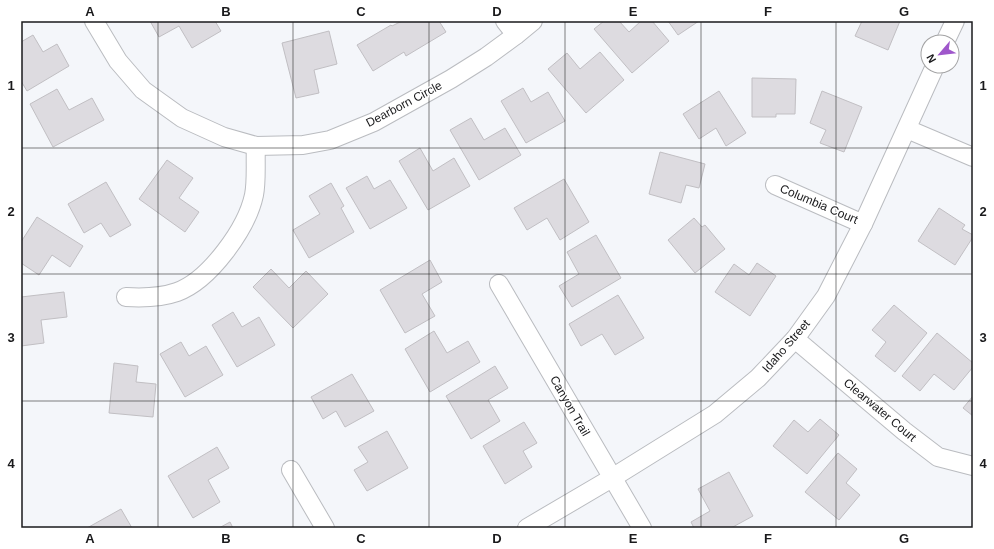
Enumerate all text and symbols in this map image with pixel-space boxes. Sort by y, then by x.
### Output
text: A [85,4,95,19]
text: B [221,4,231,19]
text: C [356,4,366,19]
text: D [492,4,502,19]
text: E [629,4,638,19]
text: F [764,4,772,19]
text: G [899,4,909,19]
north arrow [920,34,960,74]
text: N [924,52,938,65]
text: 1 [7,78,15,93]
street label: Dearborn Circle [364,78,445,130]
text: 1 [979,78,987,93]
street label: Columbia Court [778,181,861,227]
text: 2 [7,204,15,219]
text: 2 [979,204,987,219]
street label: Idaho Street [759,316,813,375]
text: 3 [7,330,15,345]
text: 3 [979,330,987,345]
street label: Canyon Trail [547,373,593,439]
street label: Clearwater Court [841,375,920,445]
text: 4 [7,456,15,471]
text: 4 [979,456,987,471]
text: A [85,531,95,546]
text: B [221,531,231,546]
text: C [356,531,366,546]
text: D [492,531,502,546]
text: E [629,531,638,546]
text: F [764,531,772,546]
text: G [899,531,909,546]

